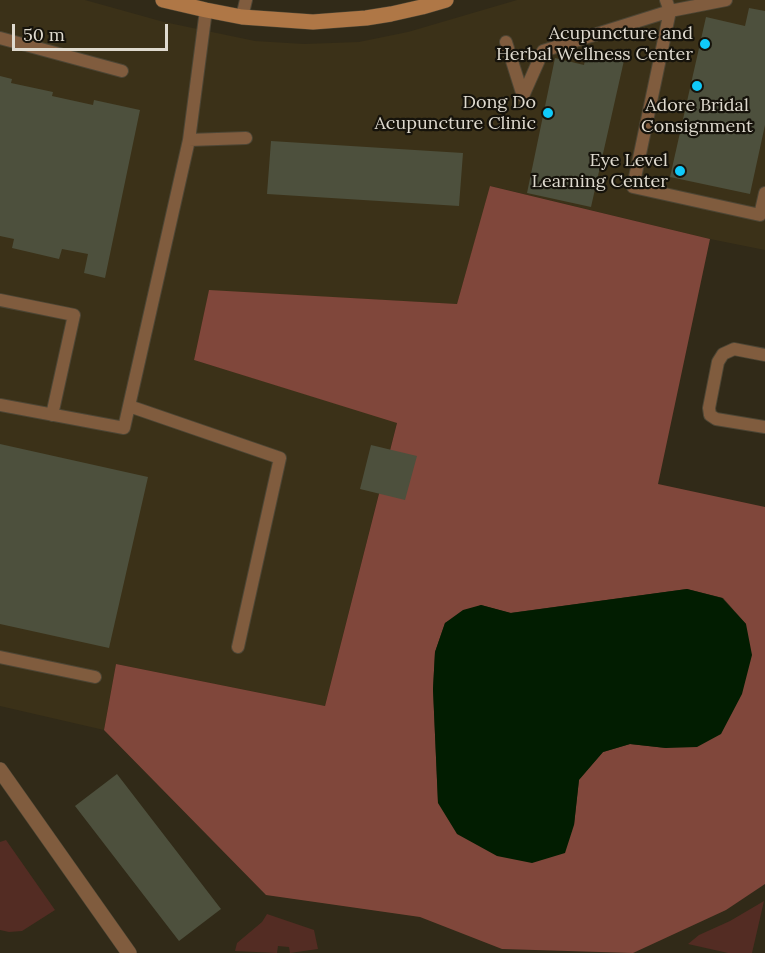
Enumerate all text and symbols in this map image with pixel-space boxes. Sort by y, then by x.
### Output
scale bar [15,12,171,50]
text: 50 m [23,23,65,46]
place label: Acupuncture and Herbal Wellness Center [496,23,693,66]
marker: Acupuncture and Herbal Wellness Center [698,37,712,51]
marker: Adore Bridal Consignment [690,79,704,93]
place label: Dong Do Acupuncture Clinic [375,92,536,134]
place label: Adore Bridal Consignment [641,95,753,138]
marker: Dong Do Acupuncture Clinic [541,106,555,120]
place label: Eye Level Learning Center [532,150,668,192]
marker: Eye Level Learning Center [673,164,687,178]

